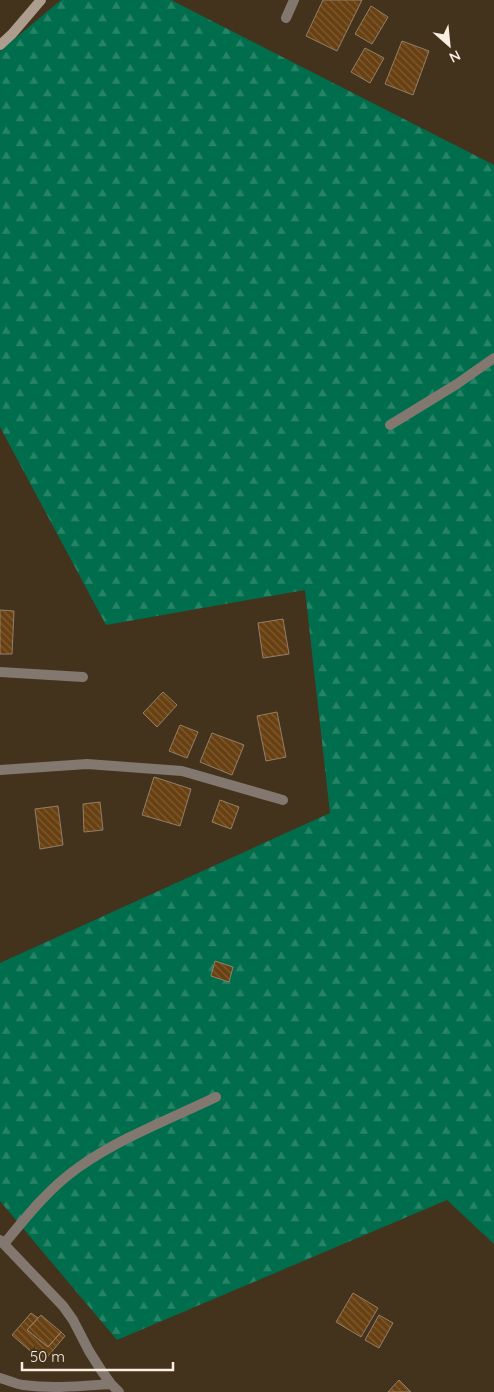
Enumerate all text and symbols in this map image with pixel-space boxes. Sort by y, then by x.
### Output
north arrow [424,20,474,70]
text: N [446,46,464,67]
scale bar [22,1340,174,1372]
text: 50 m [30,1347,65,1366]

